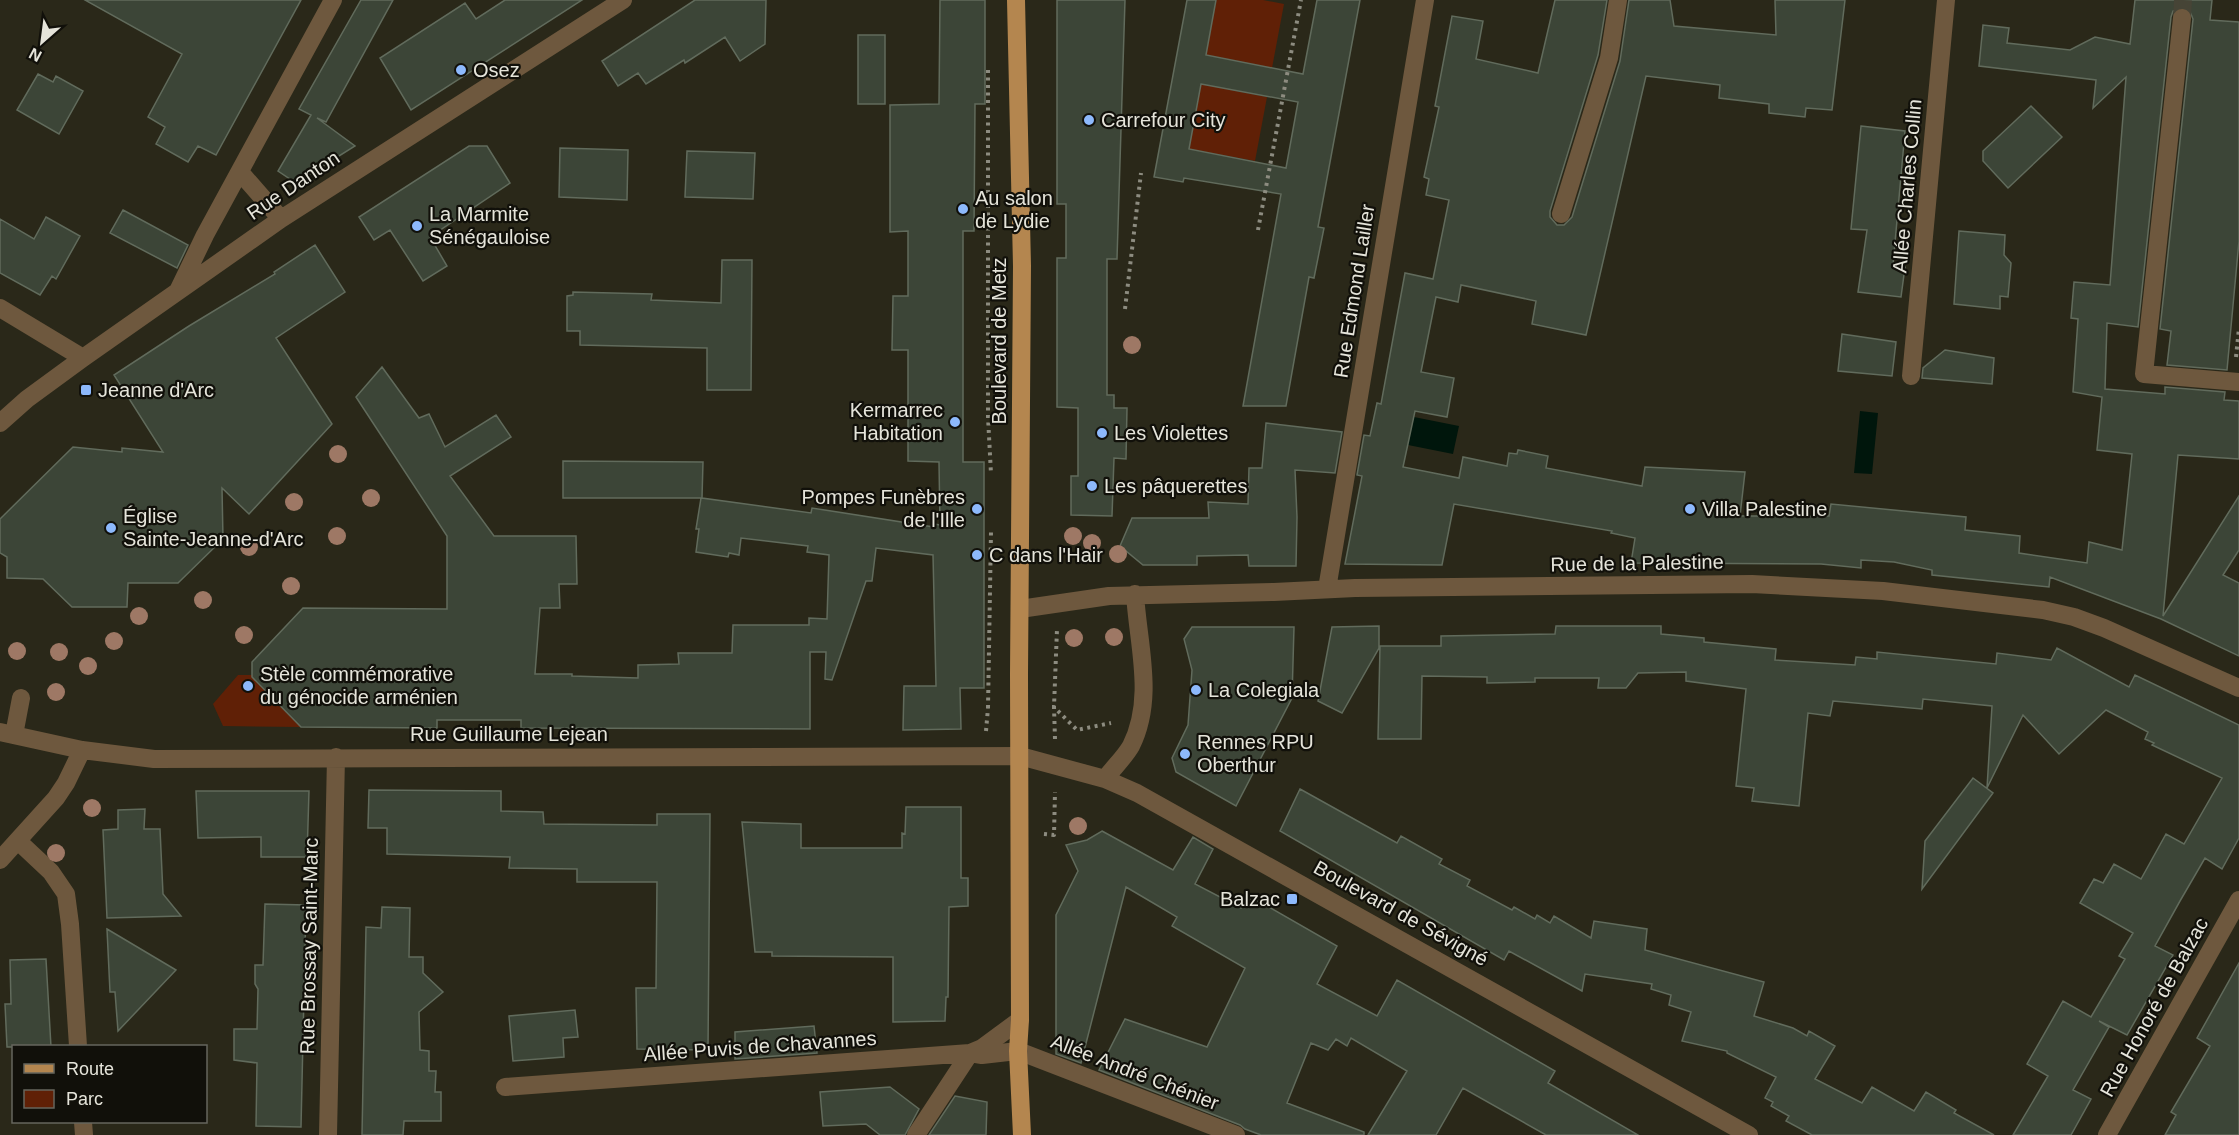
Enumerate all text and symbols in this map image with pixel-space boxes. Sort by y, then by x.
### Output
north arrow [12,12,72,72]
text: N [26,45,44,65]
place label: Osez [473,59,520,81]
marker: Osez [454,63,468,77]
street label: Allée Charles Collin [1888,98,1926,274]
place label: Carrefour City [1101,109,1225,131]
marker: Carrefour City [1082,113,1096,127]
street label: Rue Danton [243,146,343,224]
place label: Au salon de Lydie [975,187,1053,232]
marker: Au salon de Lydie [956,202,970,216]
street label: Rue Edmond Lailler [1329,202,1379,379]
place label: La Marmite Sénégauloise [429,203,550,248]
marker: La Marmite Sénégauloise [410,219,424,233]
street label: Boulevard de Metz [988,258,1010,424]
place label: Jeanne d'Arc [98,379,214,401]
marker: Jeanne d'Arc [79,383,93,397]
place label: Kermarrec Habitation [850,399,943,444]
marker: Kermarrec Habitation [948,415,962,429]
place label: Les Violettes [1114,422,1228,444]
marker: Les Violettes [1095,426,1109,440]
place label: Les pâquerettes [1104,475,1247,497]
marker: Les pâquerettes [1085,479,1099,493]
place label: Pompes Funèbres de l'Ille [802,486,965,531]
place label: Villa Palestine [1702,498,1827,520]
marker: Pompes Funèbres de l'Ille [970,502,984,516]
marker: Villa Palestine [1683,502,1697,516]
place label: Église Sainte-Jeanne-d'Arc [123,505,304,550]
marker: Église Sainte-Jeanne-d'Arc [104,521,118,535]
place label: C dans l'Hair [989,544,1103,566]
marker: C dans l'Hair [970,548,984,562]
street label: Rue de la Palestine [1550,550,1724,576]
place label: Stèle commémorative du génocide arménien [260,663,458,708]
marker: Stèle commémorative du génocide arménien [241,679,255,693]
place label: La Colegiala [1208,679,1320,701]
marker: La Colegiala [1189,683,1203,697]
street label: Rue Guillaume Lejean [410,723,608,745]
place label: Rennes RPU Oberthur [1197,731,1314,776]
marker: Rennes RPU Oberthur [1178,747,1192,761]
street label: Rue Brossay Saint-Marc [296,837,322,1055]
street label: Boulevard de Sévigné [1310,856,1492,970]
place label: Balzac [1220,888,1280,910]
marker: Balzac [1285,892,1299,906]
street label: Rue Honoré de Balzac [2096,914,2212,1100]
street label: Allée Puvis de Chavannes [643,1027,877,1065]
street label: Allée André Chénier [1048,1030,1222,1114]
legend [12,1045,207,1123]
text: Route [66,1059,114,1079]
text: Parc [66,1089,103,1109]

